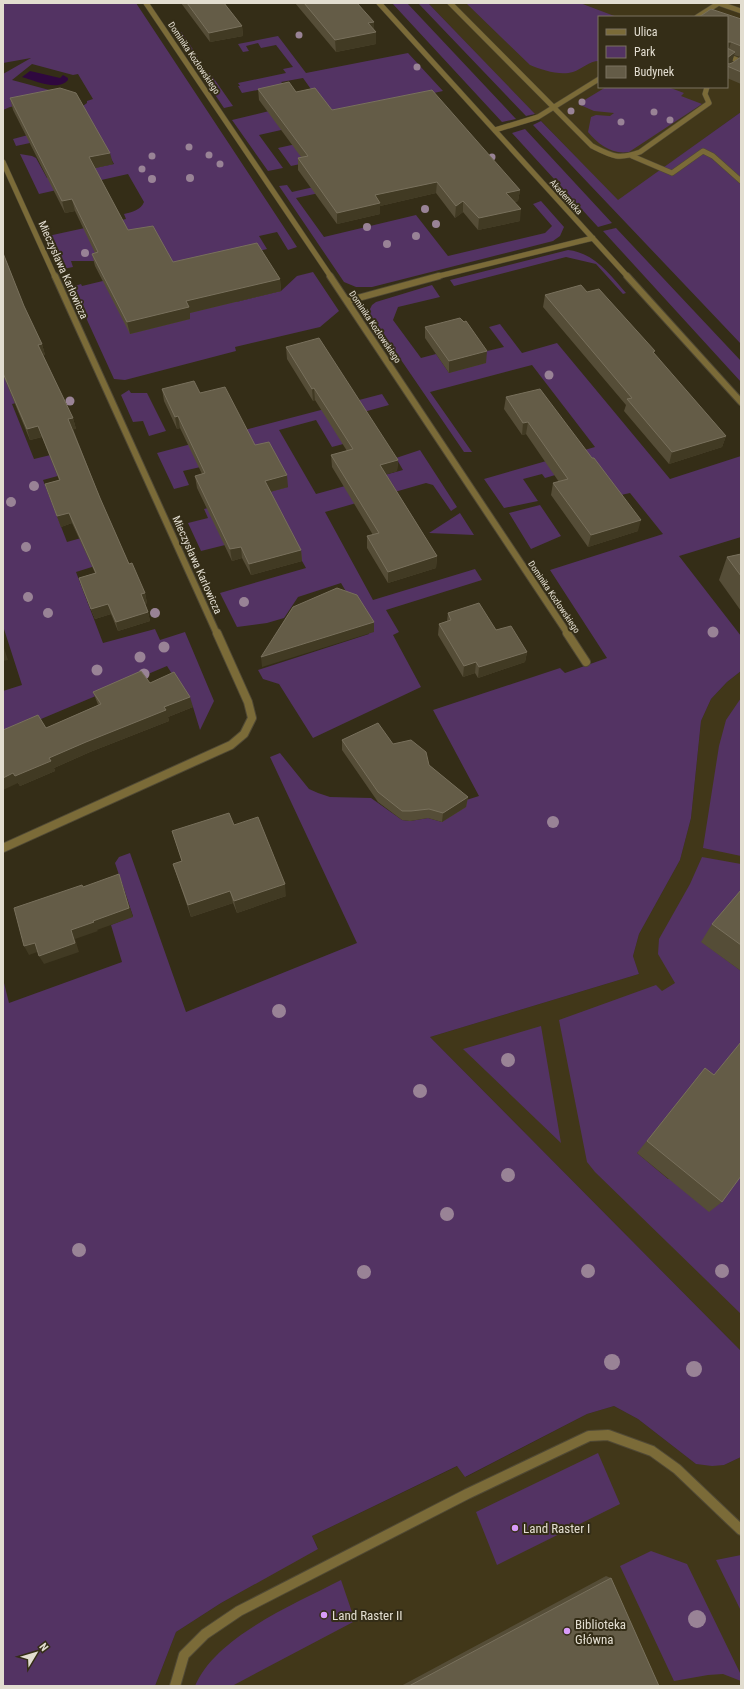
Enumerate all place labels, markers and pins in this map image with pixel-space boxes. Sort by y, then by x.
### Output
place label: Land Raster I [523,1521,590,1536]
marker: Land Raster I [510,1523,520,1533]
place label: Land Raster II [332,1608,403,1623]
marker: Land Raster II [319,1610,329,1620]
place label: Biblioteka Główna [575,1617,626,1647]
marker: Biblioteka Główna [562,1626,572,1636]

